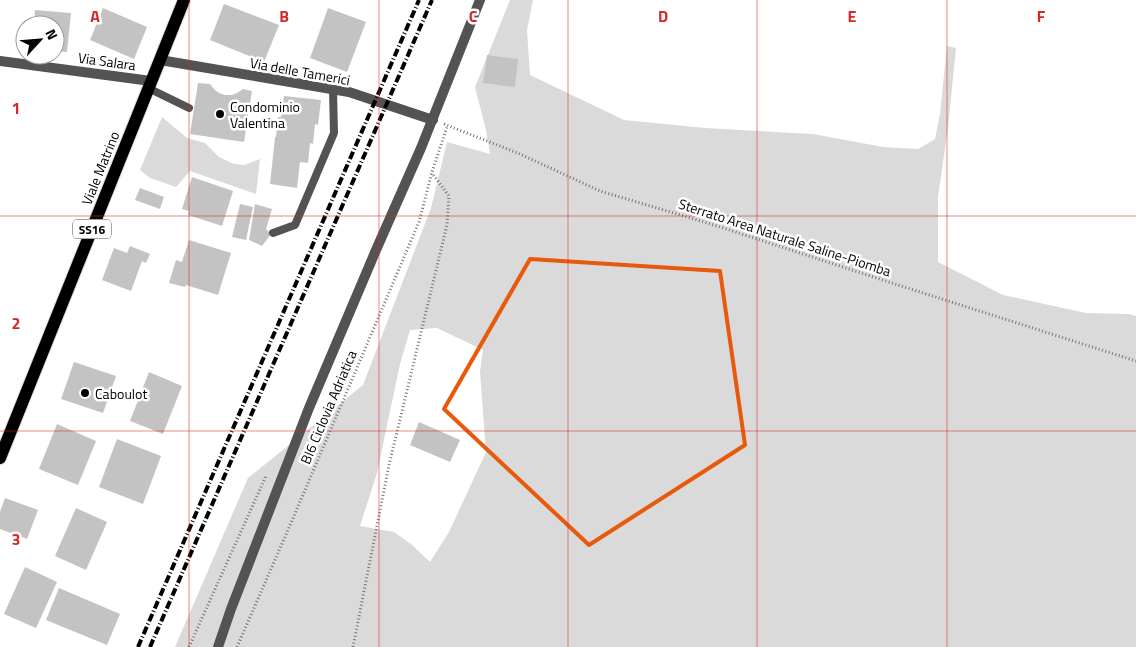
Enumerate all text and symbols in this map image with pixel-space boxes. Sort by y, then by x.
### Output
text: A [90,4,100,28]
text: B [279,4,289,28]
text: C [469,4,478,28]
text: D [658,4,668,28]
text: E [848,4,857,28]
text: F [1037,4,1046,28]
north arrow [15,15,65,65]
text: N [41,25,64,43]
street label: Via Salara [77,47,137,75]
street label: Via delle Tamerici [248,52,352,90]
text: 1 [12,96,20,120]
place label: Condominio Valentina [230,96,300,133]
marker: Condominio Valentina [214,108,226,120]
street label: Viale Matrino [76,128,124,208]
street label: Sterrato Area Naturale Saline-Piomba [676,193,894,281]
road number: SS16 [73,220,111,238]
text: 2 [12,311,20,335]
street label: BI6 Ciclovia Adriatica [295,347,361,467]
place label: Caboulot [95,383,147,404]
marker: Caboulot [79,387,91,399]
text: 3 [12,527,20,551]

